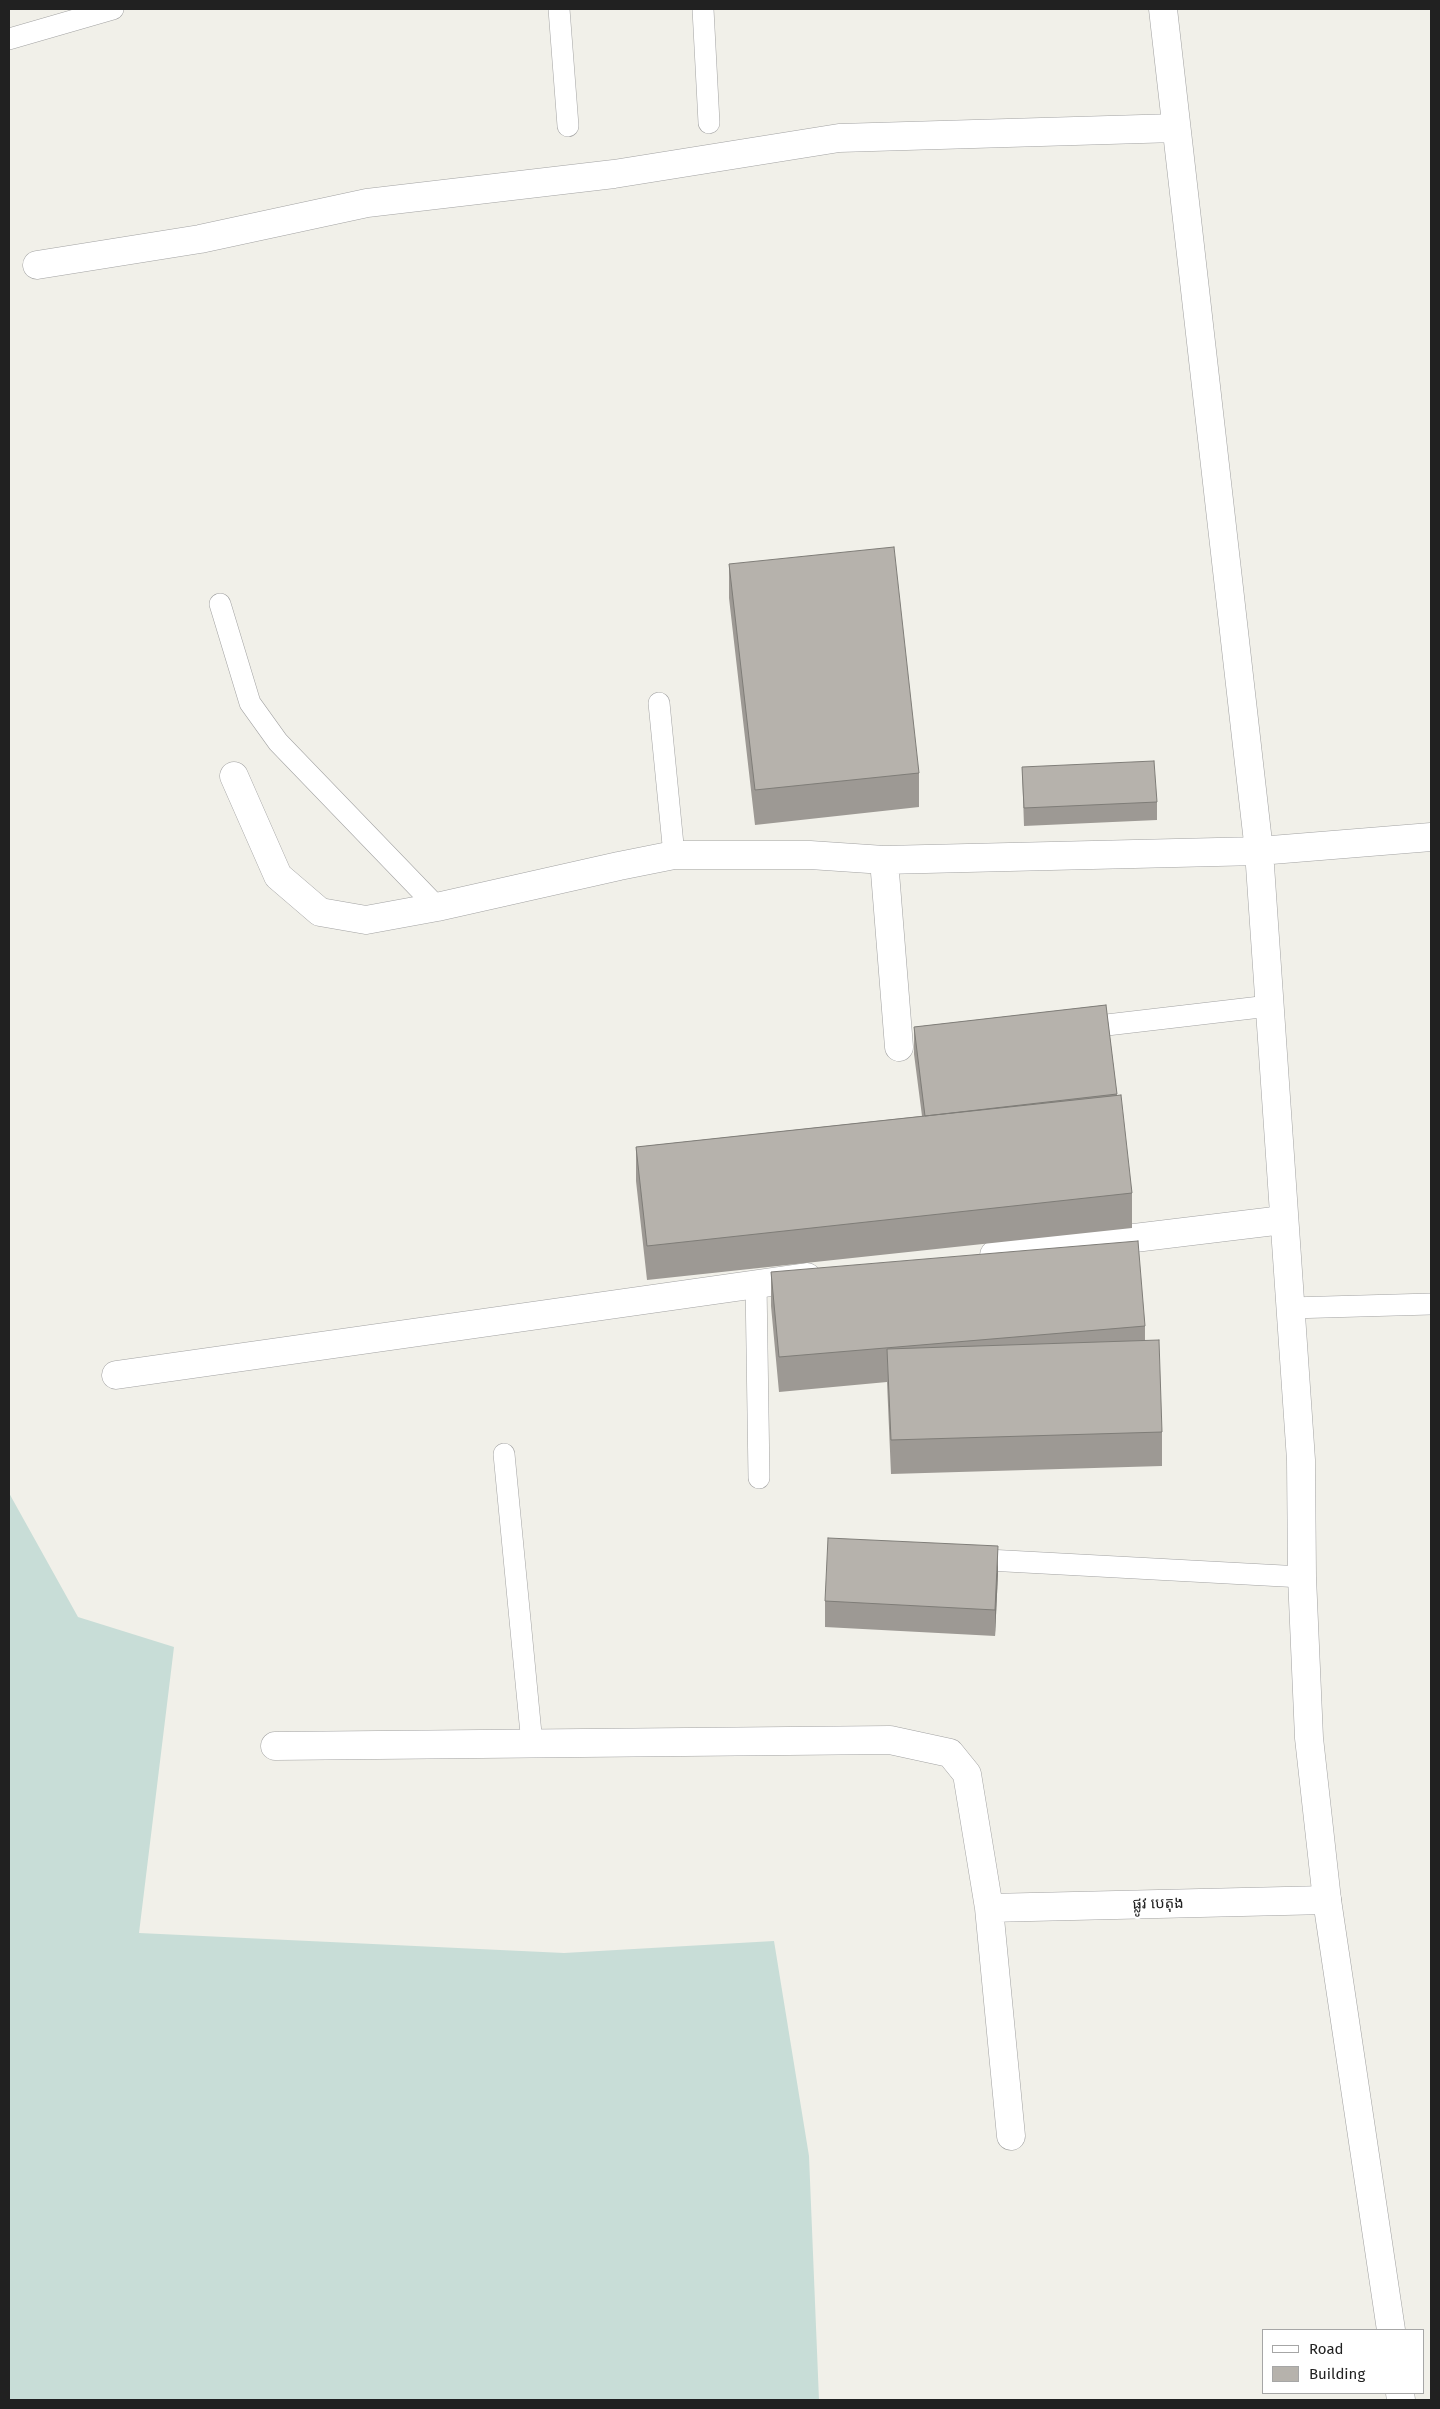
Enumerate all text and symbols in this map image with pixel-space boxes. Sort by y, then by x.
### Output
street label: ផ្លូវ បេតុង [1132,1895,1184,1913]
legend [1262,2329,1425,2394]
text: Road [1309,2340,1344,2358]
text: Building [1309,2365,1365,2383]

